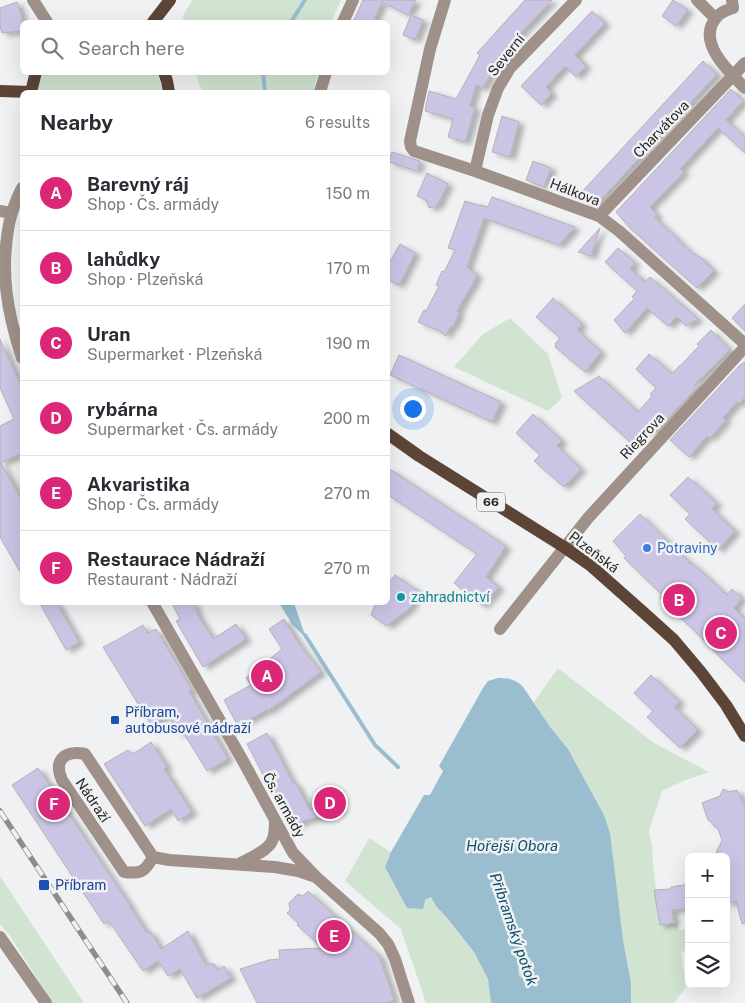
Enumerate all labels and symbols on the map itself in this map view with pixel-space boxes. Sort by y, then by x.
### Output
street label: Severní [484,30,528,79]
street label: Charvátova [630,97,692,161]
street label: Hálkova [548,175,602,209]
your location [400,396,426,422]
street label: Riegrova [617,410,667,462]
road number: 66 [477,492,505,512]
street label: Plzeňská [566,528,622,576]
place label: Potraviny [657,540,718,556]
marker: Potraviny [641,542,653,554]
pin: B [663,581,695,619]
place label: zahradnictví [411,589,490,605]
marker: zahradnictví [395,591,407,603]
pin: C [705,614,737,652]
pin: A [251,657,283,695]
place label: Příbram, autobusové nádraží [125,704,251,736]
marker: Příbram, autobusové nádraží [109,714,121,726]
street label: Čs. armády [260,769,310,841]
street label: Nádraží [72,775,114,826]
pin: D [314,784,346,822]
pin: F [38,785,70,823]
water label: Hořejší Obora [466,837,558,854]
water label: Příbramský potok [487,870,542,988]
place label: Příbram [55,877,106,893]
marker: Příbram [37,878,51,892]
pin: E [318,917,350,955]

